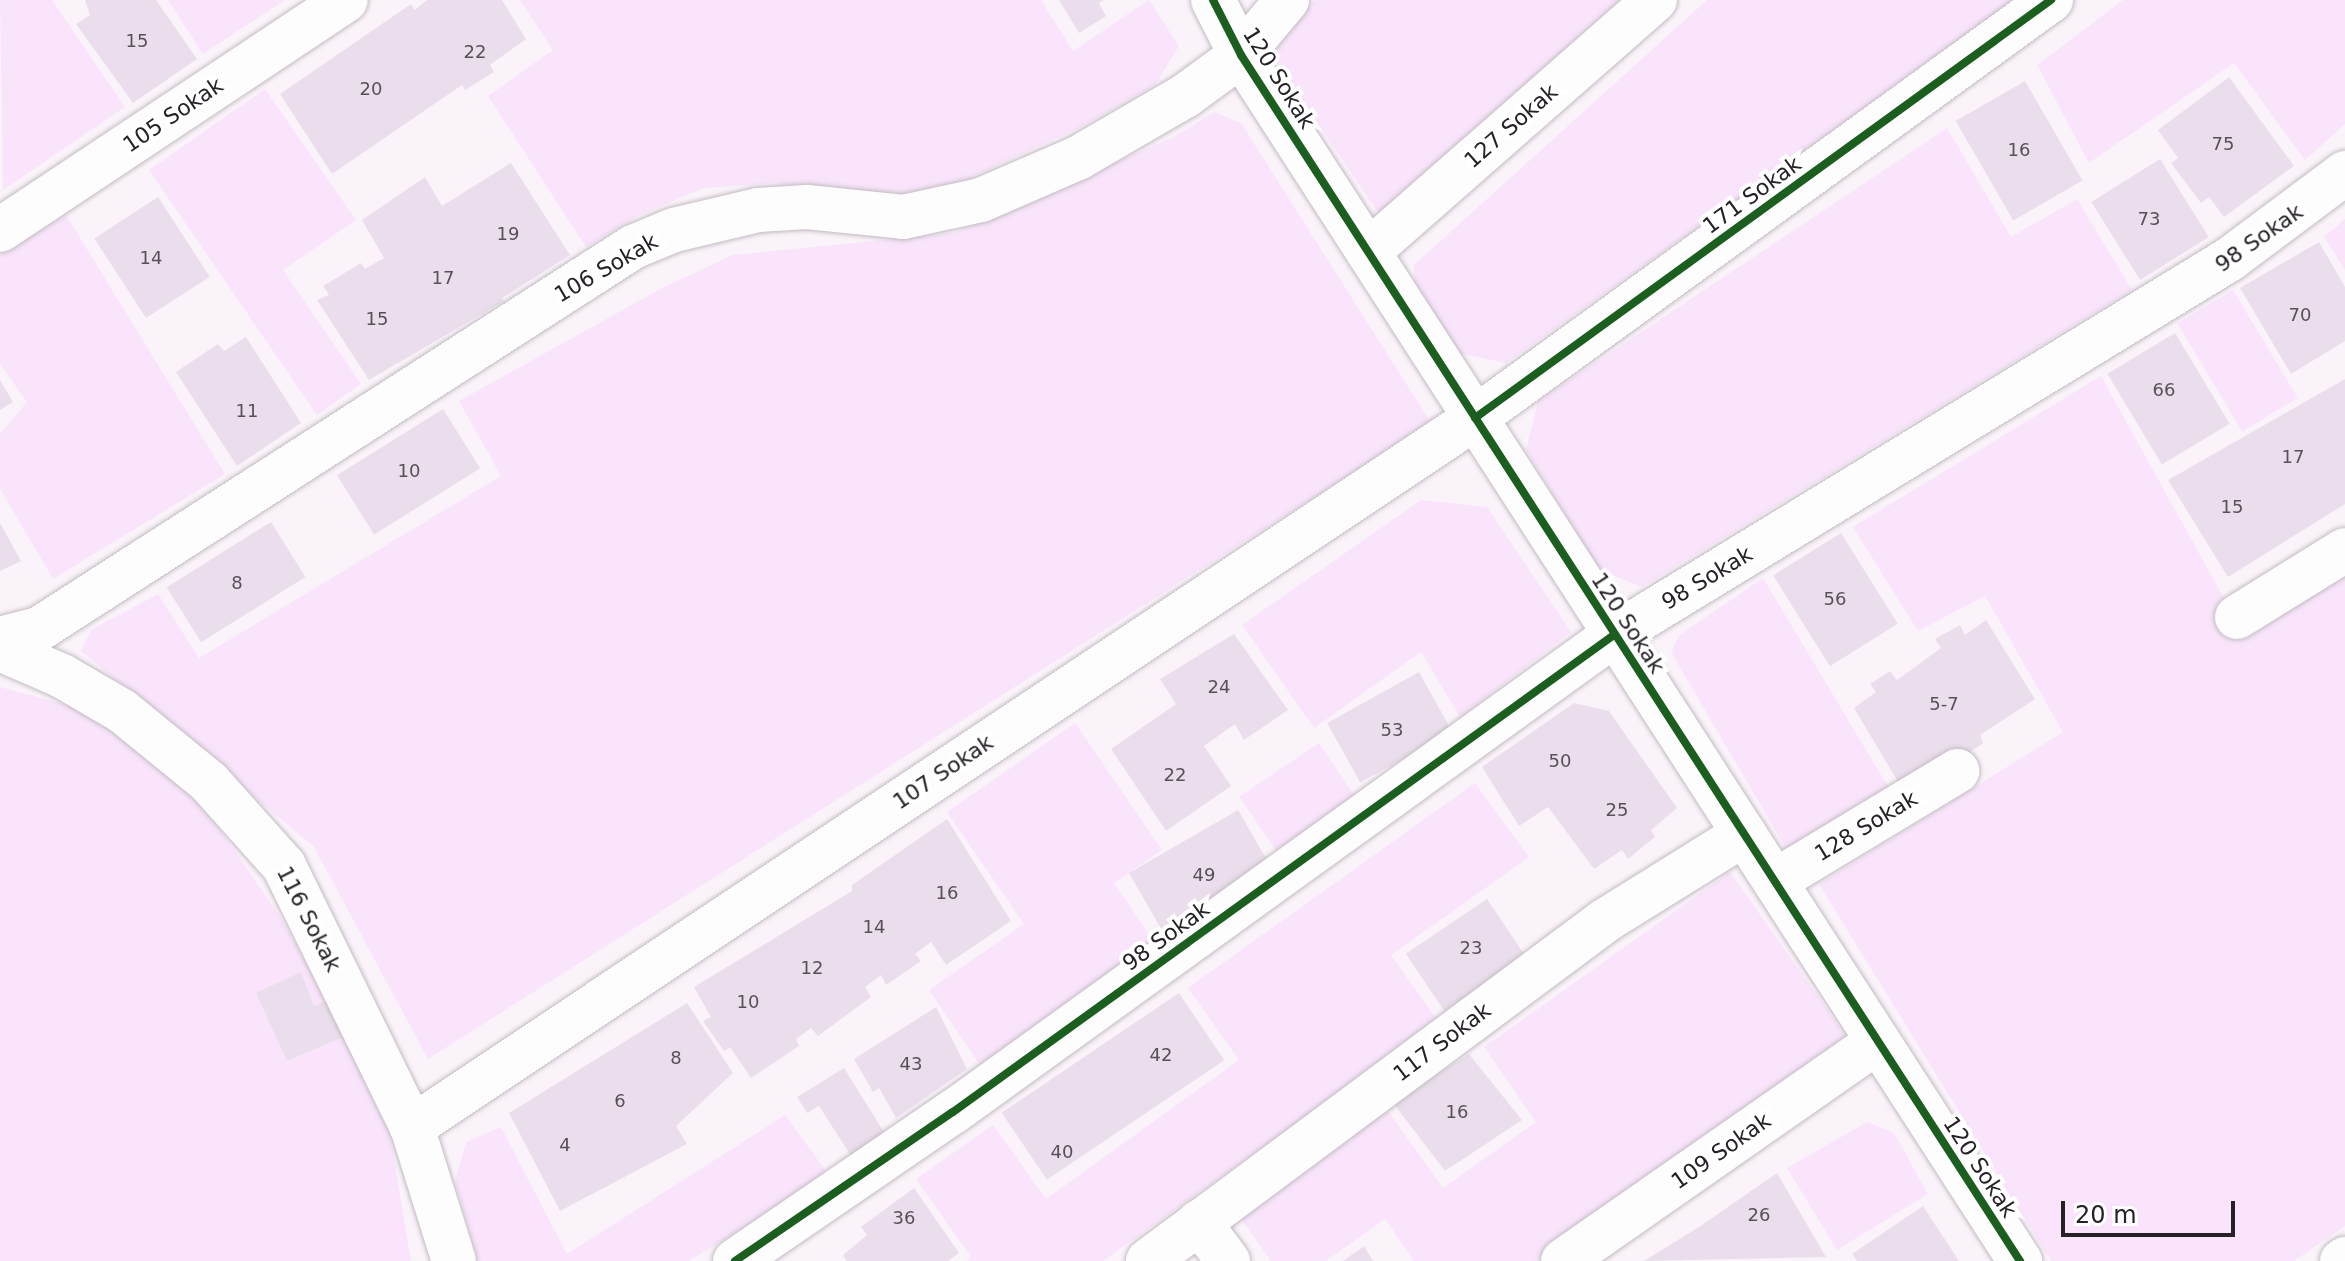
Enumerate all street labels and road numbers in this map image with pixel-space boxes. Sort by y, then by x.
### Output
street label: 120 Sokak [1237,22,1321,134]
street label: 105 Sokak [118,72,228,158]
street label: 127 Sokak [1459,78,1563,174]
street label: 171 Sokak [1698,151,1806,239]
street label: 98 Sokak [2210,198,2308,278]
street label: 106 Sokak [550,228,662,308]
street label: 98 Sokak [1657,541,1757,615]
street label: 120 Sokak [1586,568,1670,678]
street label: 107 Sokak [888,729,998,815]
street label: 128 Sokak [1810,785,1922,867]
street label: 116 Sokak [271,862,347,976]
street label: 98 Sokak [1117,896,1215,976]
street label: 117 Sokak [1388,997,1496,1087]
street label: 109 Sokak [1666,1107,1776,1195]
street label: 120 Sokak [1938,1112,2022,1222]

